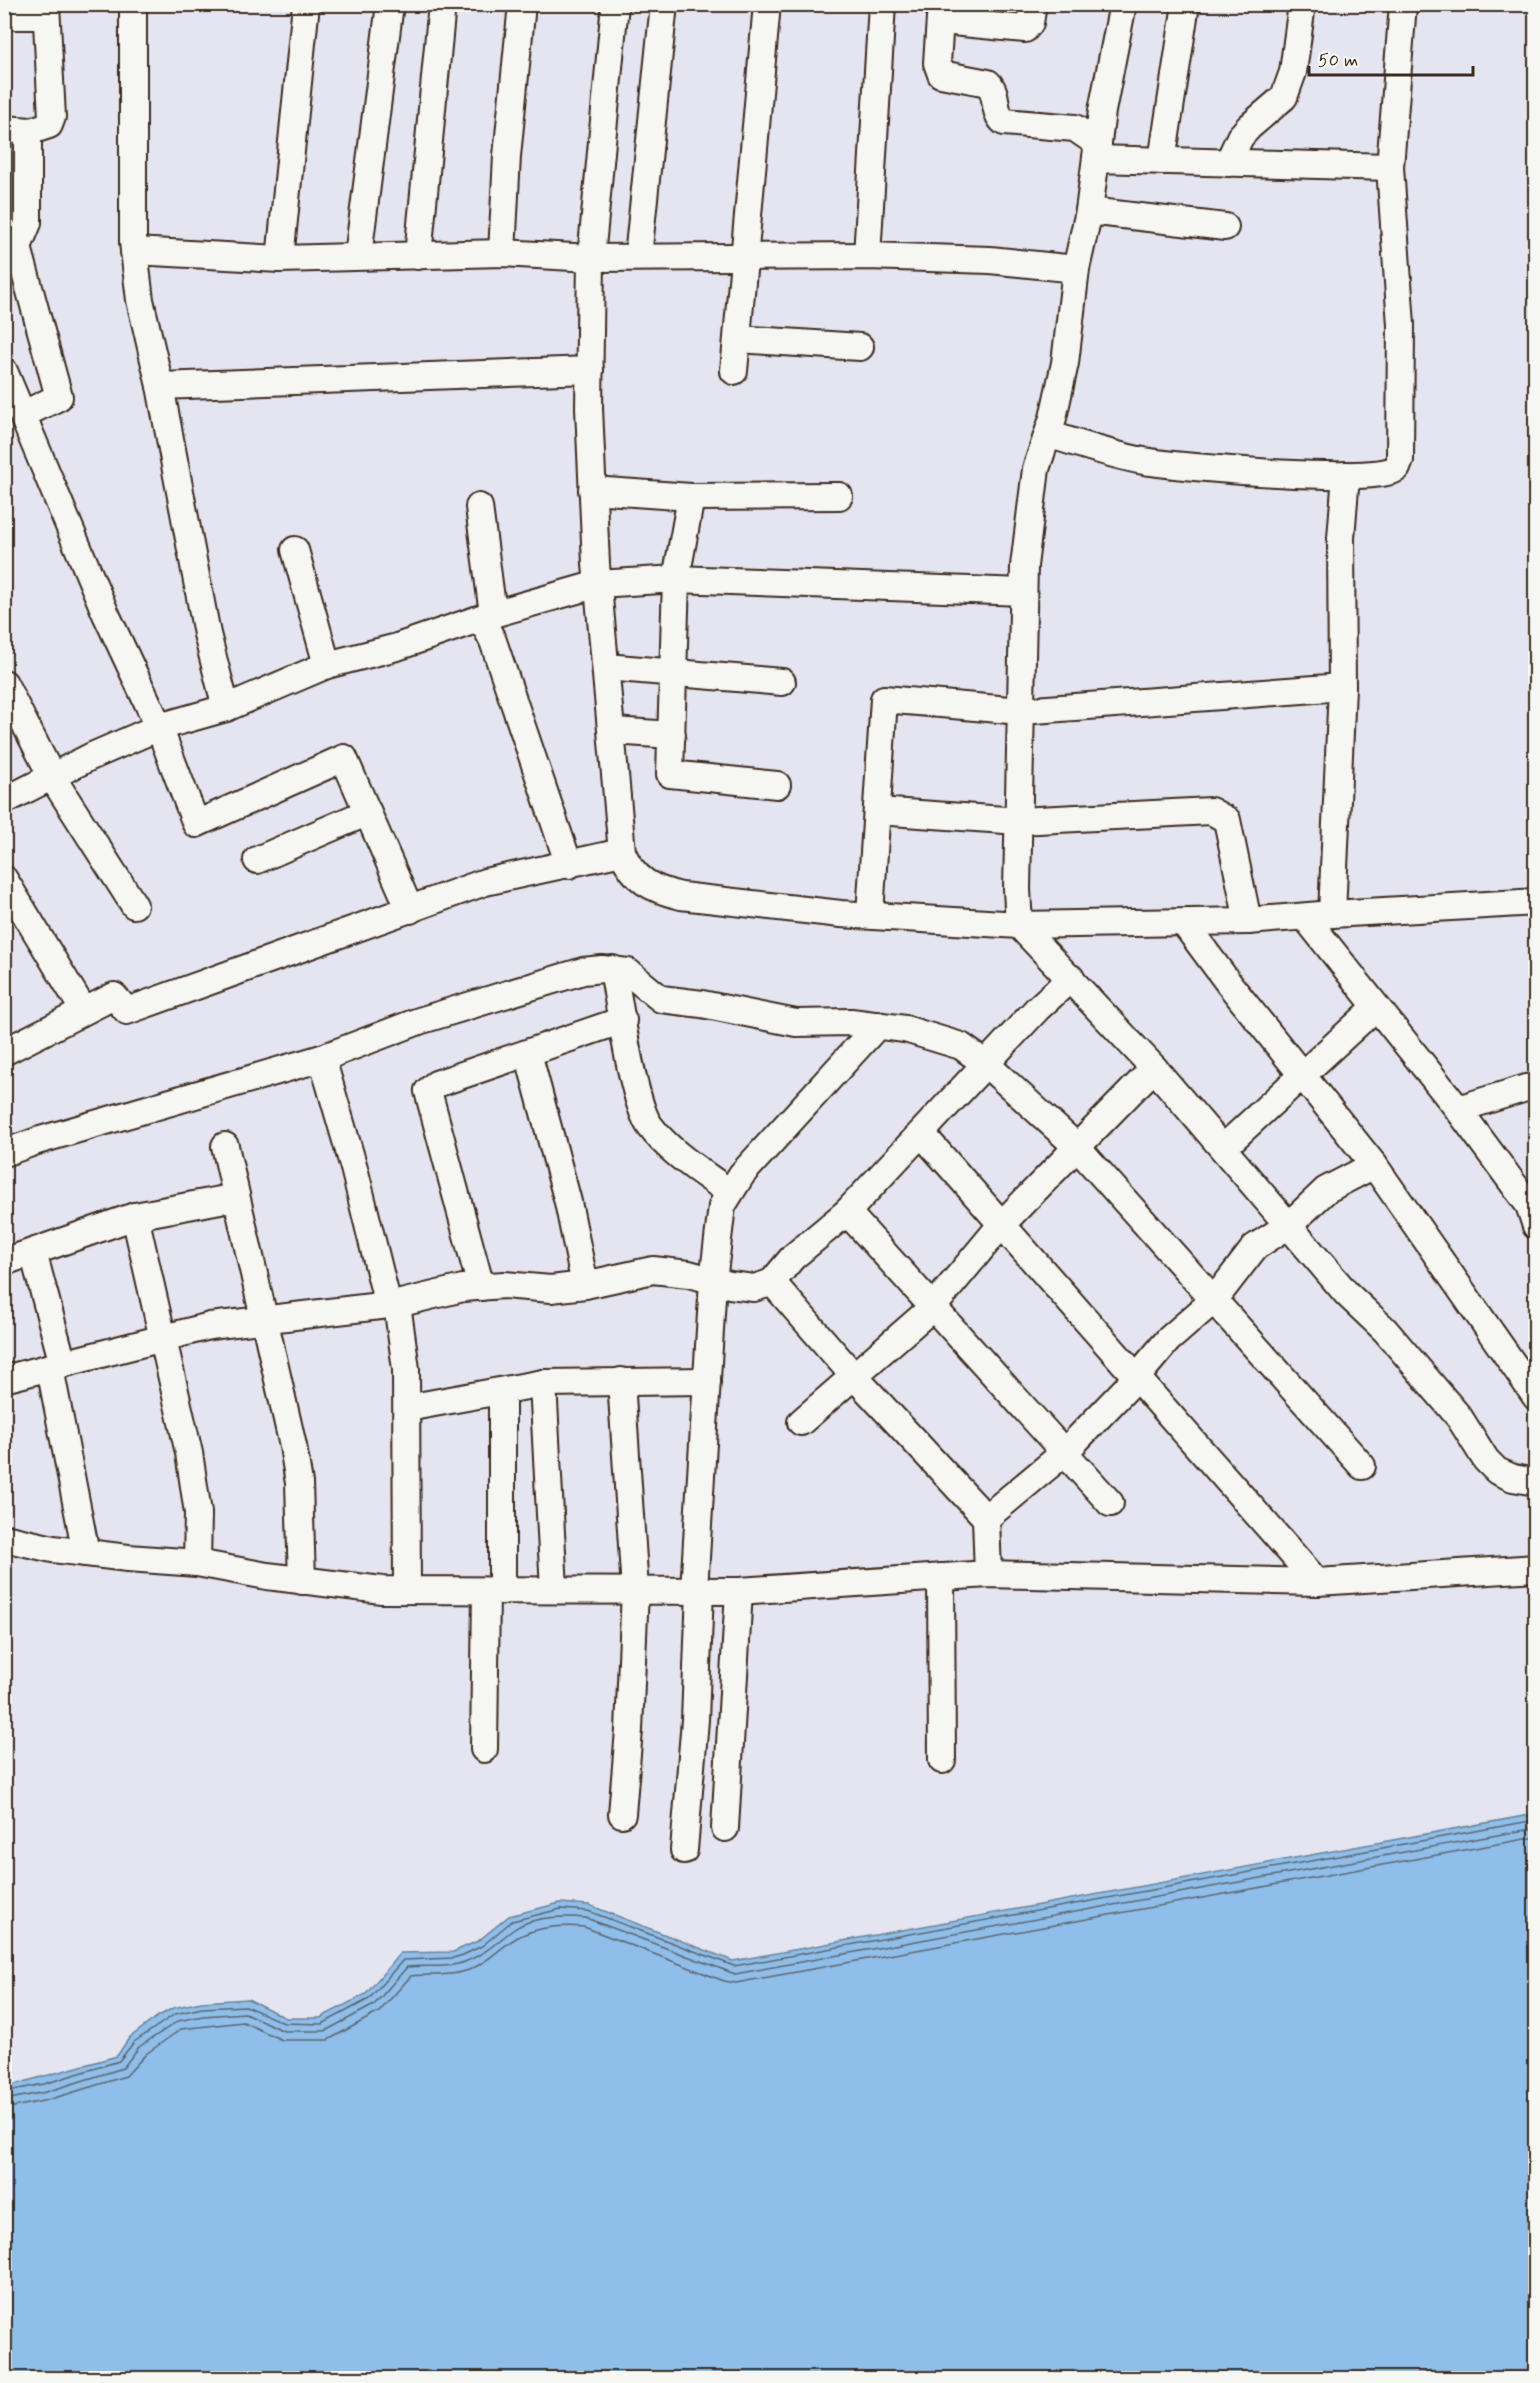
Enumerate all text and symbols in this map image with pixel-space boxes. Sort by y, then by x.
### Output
scale bar [1309,39,1472,77]
text: 50 m [1318,49,1358,73]

